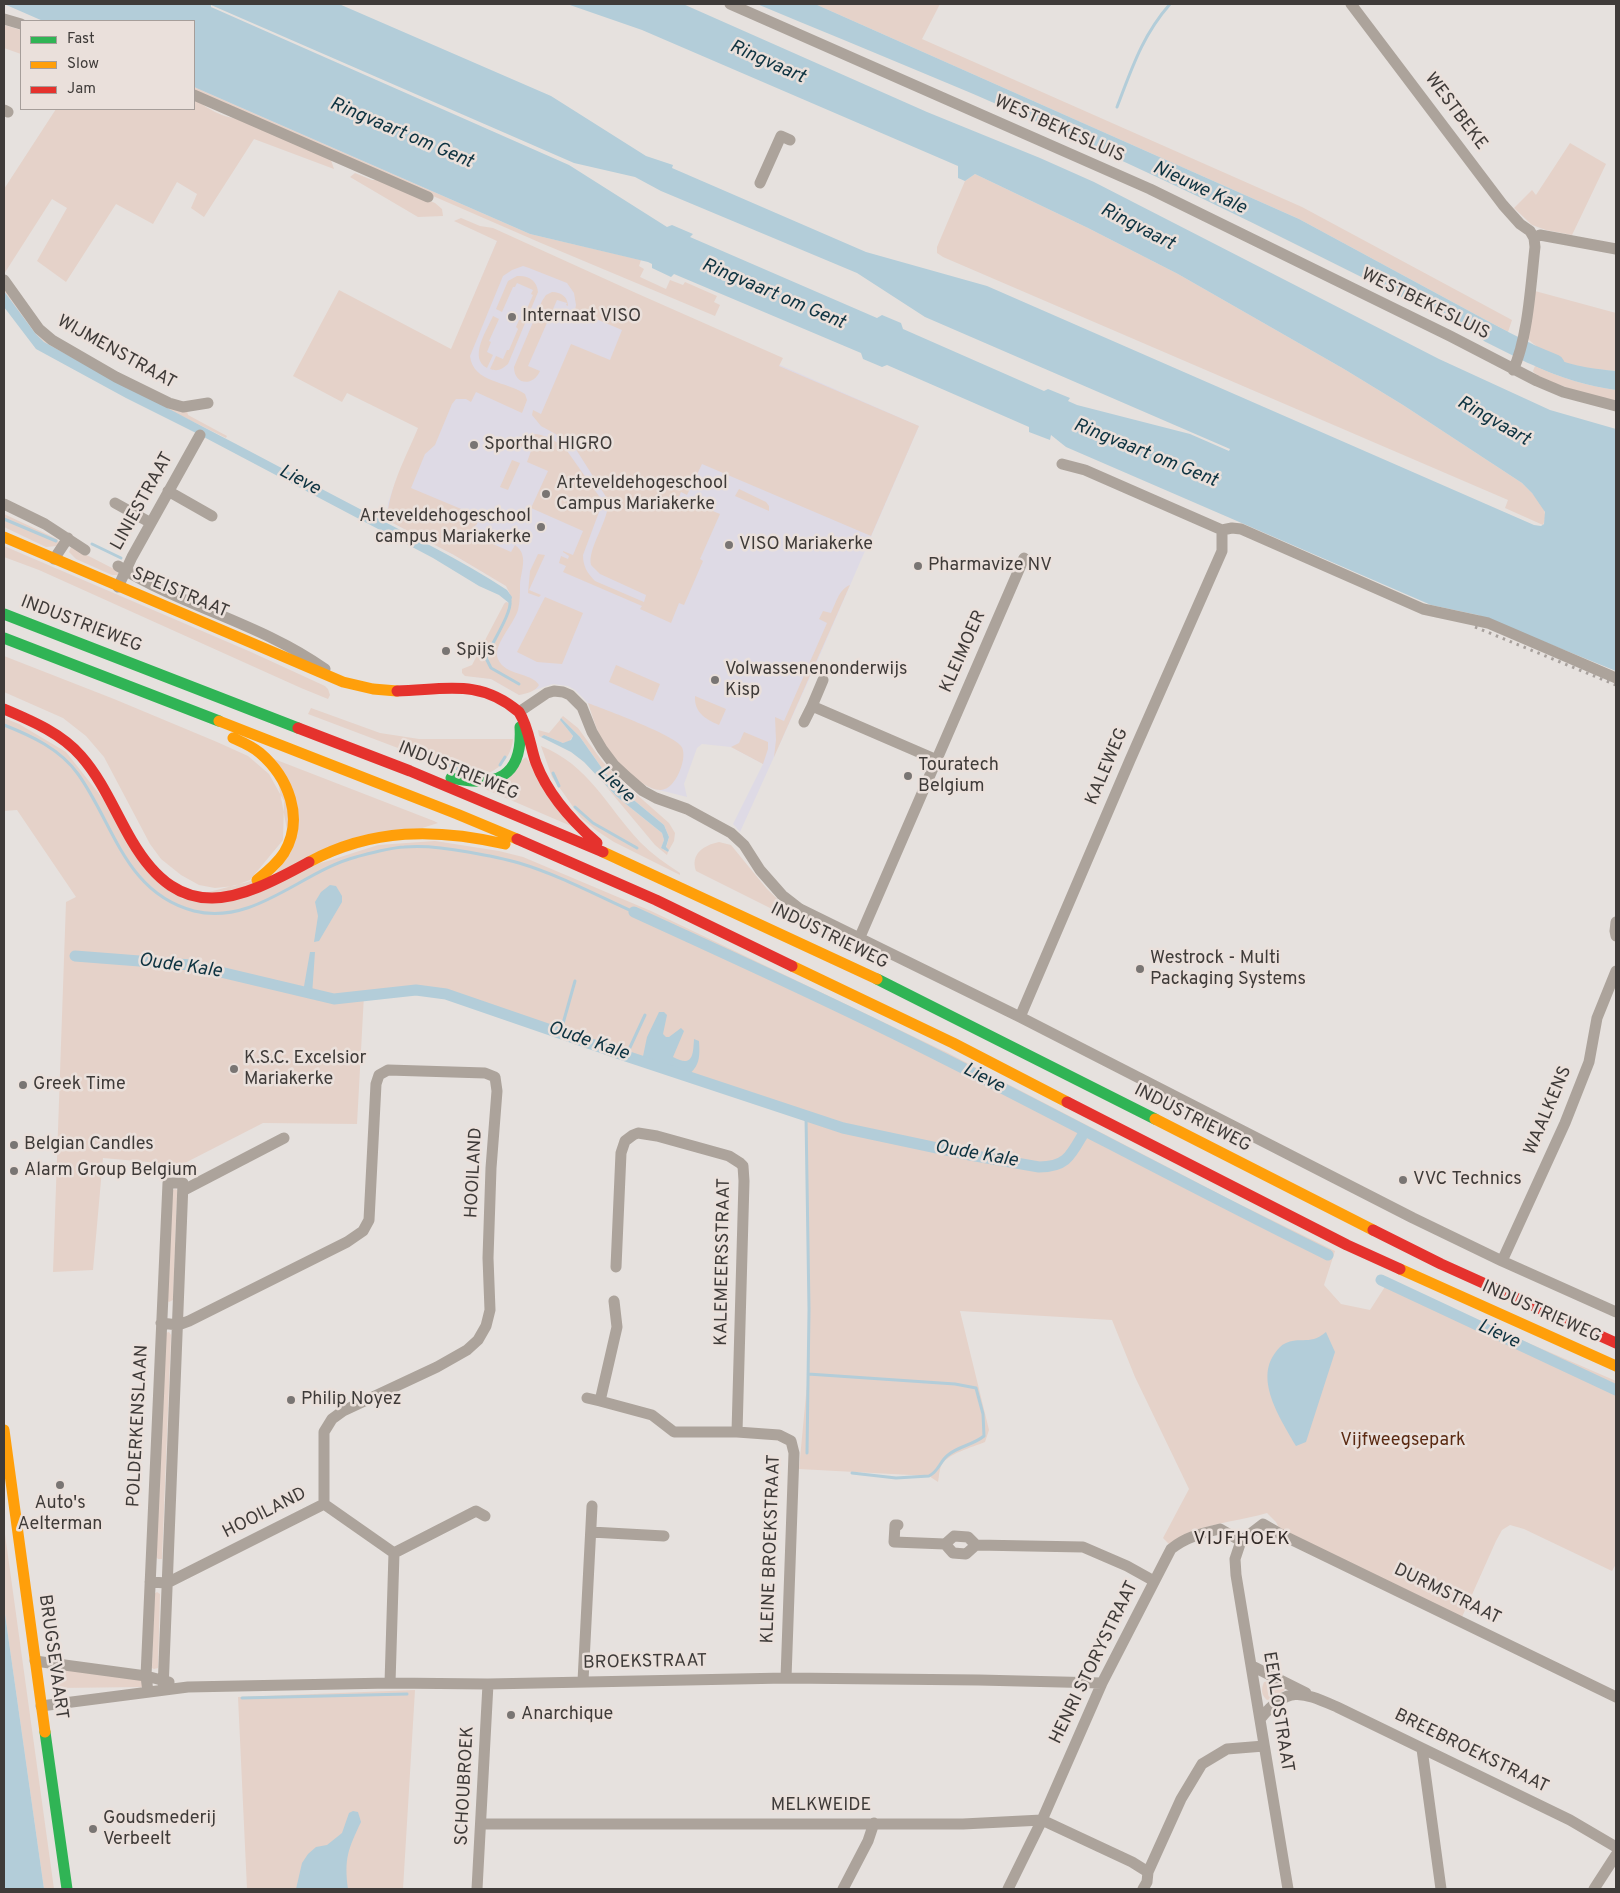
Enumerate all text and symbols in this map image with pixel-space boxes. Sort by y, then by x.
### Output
legend [20,20,195,110]
text: Fast [67,30,95,49]
water label: Ringvaart [726,36,808,90]
text: Slow [67,55,99,74]
street label: WESTBEKE [1419,69,1491,155]
text: Jam [67,80,96,99]
street label: WESTBEKESLUIS [991,92,1127,168]
water label: Ringvaart om Gent [326,93,476,175]
water label: Nieuwe Kale [1149,157,1249,221]
water label: Ringvaart [1096,200,1178,256]
water label: Ringvaart om Gent [698,254,848,336]
street label: WESTBEKESLUIS [1357,265,1493,345]
place label: Internaat VISO [522,306,641,328]
street label: WIJMENSTRAAT [53,311,179,395]
marker: Internaat VISO [506,311,518,323]
water label: Ringvaart [1452,392,1534,452]
water label: Ringvaart om Gent [1070,415,1220,493]
place label: Sporthal HIGRO [484,434,613,456]
marker: Sporthal HIGRO [468,439,480,451]
street label: LINIESTRAAT [107,449,179,555]
water label: Lieve [274,461,324,501]
place label: Arteveldehogeschool Campus Mariakerke [556,473,728,516]
marker: Arteveldehogeschool Campus Mariakerke [540,488,552,500]
place label: Arteveldehogeschool campus Mariakerke [359,506,531,548]
marker: Arteveldehogeschool campus Mariakerke [535,521,547,533]
place label: VISO Mariakerke [739,534,873,556]
marker: VISO Mariakerke [723,539,735,551]
place label: Pharmavize NV [928,555,1052,577]
marker: Pharmavize NV [912,560,924,572]
street label: SPEISTRAAT [128,564,232,624]
street label: INDUSTRIEWEG [17,592,145,658]
street label: KLEIMOER [936,608,992,696]
place label: Spijs [456,640,495,662]
marker: Spijs [440,645,452,657]
place label: Volwassenenonderwijs Kisp [725,659,908,702]
marker: Volwassenenonderwijs Kisp [709,674,721,686]
street label: KALEWEG [1082,725,1134,809]
street label: INDUSTRIEWEG [394,738,522,806]
place label: Touratech Belgium [918,755,999,798]
water label: Lieve [591,762,639,808]
marker: Touratech Belgium [902,770,914,782]
street label: INDUSTRIEWEG [767,899,891,975]
place label: Westrock - Multi Packaging Systems [1150,948,1306,991]
water label: Oude Kale [137,950,223,984]
marker: Westrock - Multi Packaging Systems [1134,963,1146,975]
water label: Oude Kale [545,1018,631,1066]
place label: K.S.C. Excelsior Mariakerke [244,1048,366,1090]
water label: Lieve [958,1059,1008,1099]
marker: K.S.C. Excelsior Mariakerke [228,1063,240,1075]
street label: WAALKENS [1521,1063,1577,1159]
place label: Greek Time [33,1074,126,1096]
marker: Greek Time [17,1079,29,1091]
street label: INDUSTRIEWEG [1130,1080,1254,1158]
street label: HOOILAND [462,1127,488,1219]
place label: Belgian Candles [24,1134,154,1156]
water label: Oude Kale [933,1136,1019,1174]
marker: Belgian Candles [8,1139,20,1151]
place label: Alarm Group Belgium [24,1160,197,1182]
marker: Alarm Group Belgium [8,1165,20,1177]
place label: VVC Technics [1413,1169,1522,1191]
marker: VVC Technics [1397,1174,1409,1186]
street label: KALEMEERSSTRAAT [712,1178,736,1346]
street label: INDUSTRIEWEG [1478,1277,1604,1349]
water label: Lieve [1474,1316,1522,1354]
street label: POLDERKENSLAAN [124,1344,154,1508]
place label: Philip Noyez [301,1389,401,1411]
marker: Philip Noyez [285,1394,297,1406]
park label: Vijfweegsepark [1340,1430,1466,1452]
street label: KLEINE BROEKSTRAAT [758,1454,786,1644]
marker: Auto's Aelterman [54,1479,66,1491]
street label: HOOILAND [220,1484,310,1544]
place label: Auto's Aelterman [17,1493,103,1536]
district label: VIJFHOEK [1192,1529,1292,1551]
street label: DURMSTRAAT [1390,1560,1504,1630]
street label: HENRI STORYSTRAAT [1046,1578,1144,1748]
street label: BRUGSEVAART [33,1593,71,1721]
street label: EEKLOSTRAAT [1257,1650,1297,1774]
street label: BROEKSTRAAT [583,1651,707,1675]
place label: Anarchique [521,1704,613,1726]
street label: BREEBROEKSTRAAT [1390,1705,1552,1799]
marker: Anarchique [505,1709,517,1721]
street label: SCHOUBROEK [452,1726,480,1846]
street label: MELKWEIDE [771,1795,871,1817]
place label: Goudsmederij Verbeelt [103,1808,216,1850]
marker: Goudsmederij Verbeelt [87,1823,99,1835]

